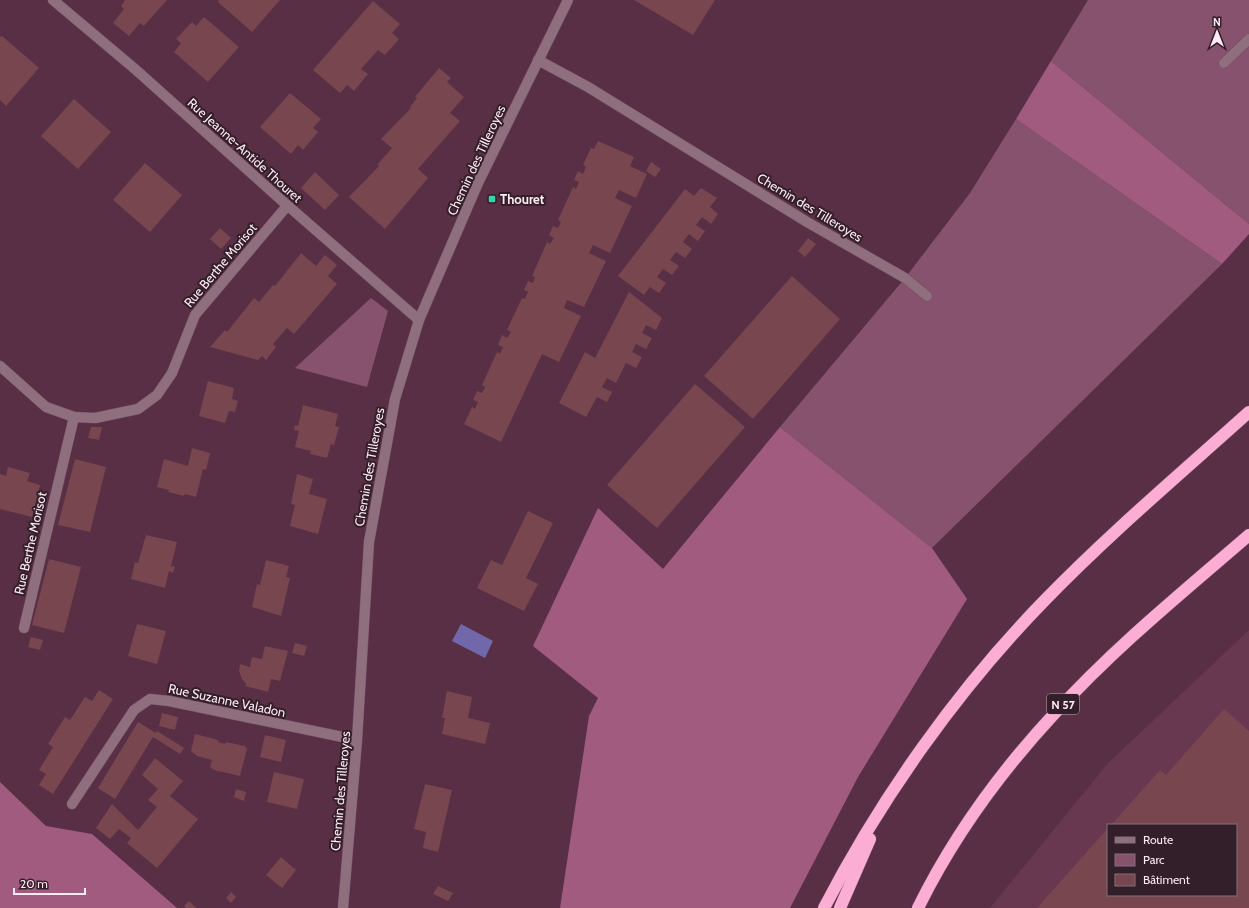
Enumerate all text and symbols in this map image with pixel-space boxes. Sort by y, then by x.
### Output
north arrow [1197,12,1237,52]
text: N [1213,15,1221,29]
street label: Rue Jeanne-Antide Thouret [184,94,306,206]
street label: Chemin des Tilleroyes [443,102,509,218]
street label: Chemin des Tilleroyes [754,169,866,245]
place label: Thouret [500,191,545,207]
marker: Thouret [487,194,497,204]
street label: Rue Berthe Morisot [180,219,260,310]
street label: Chemin des Tilleroyes [351,406,387,527]
street label: Rue Berthe Morisot [10,490,50,596]
street label: Rue Suzanne Valadon [167,680,287,720]
road number: N 57 [1047,694,1079,714]
street label: Chemin des Tilleroyes [327,730,353,851]
legend [1107,824,1237,896]
text: Route [1143,832,1173,847]
text: Parc [1143,852,1165,867]
scale bar [14,870,85,896]
text: Bâtiment [1143,872,1190,887]
text: 20 m [20,876,48,891]

